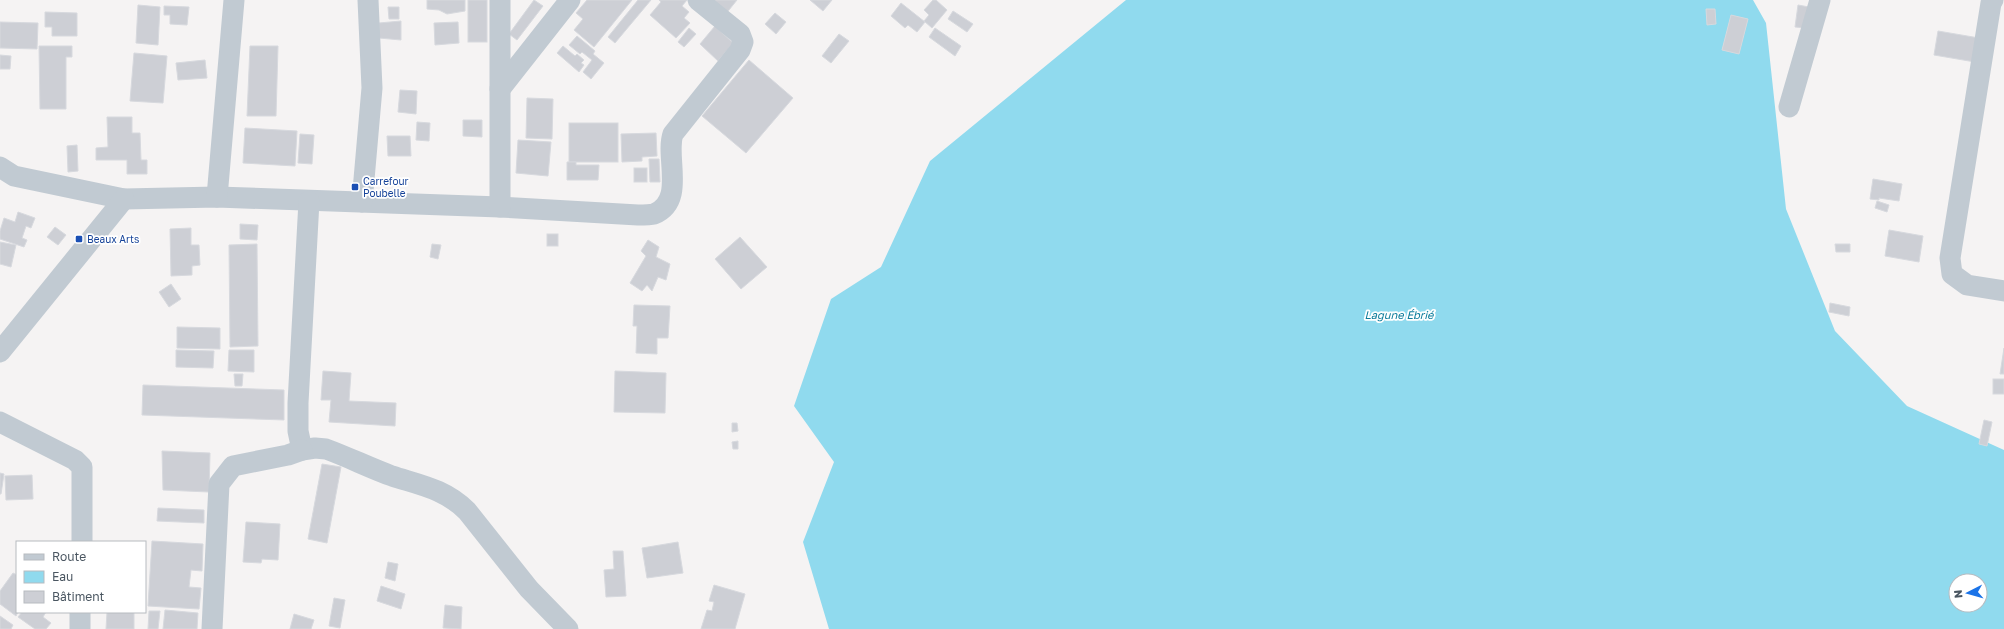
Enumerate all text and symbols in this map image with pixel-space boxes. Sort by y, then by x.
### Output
place label: Carrefour Poubelle [363,175,408,199]
marker: Carrefour Poubelle [350,182,360,192]
place label: Beaux Arts [87,233,139,245]
marker: Beaux Arts [74,234,84,244]
water label: Lagune Ébrié [1364,308,1435,322]
legend [16,541,146,613]
text: Route [52,549,86,564]
text: Eau [52,569,73,584]
north arrow [1948,573,1988,613]
text: Bâtiment [52,589,105,604]
text: N [1951,589,1964,599]

